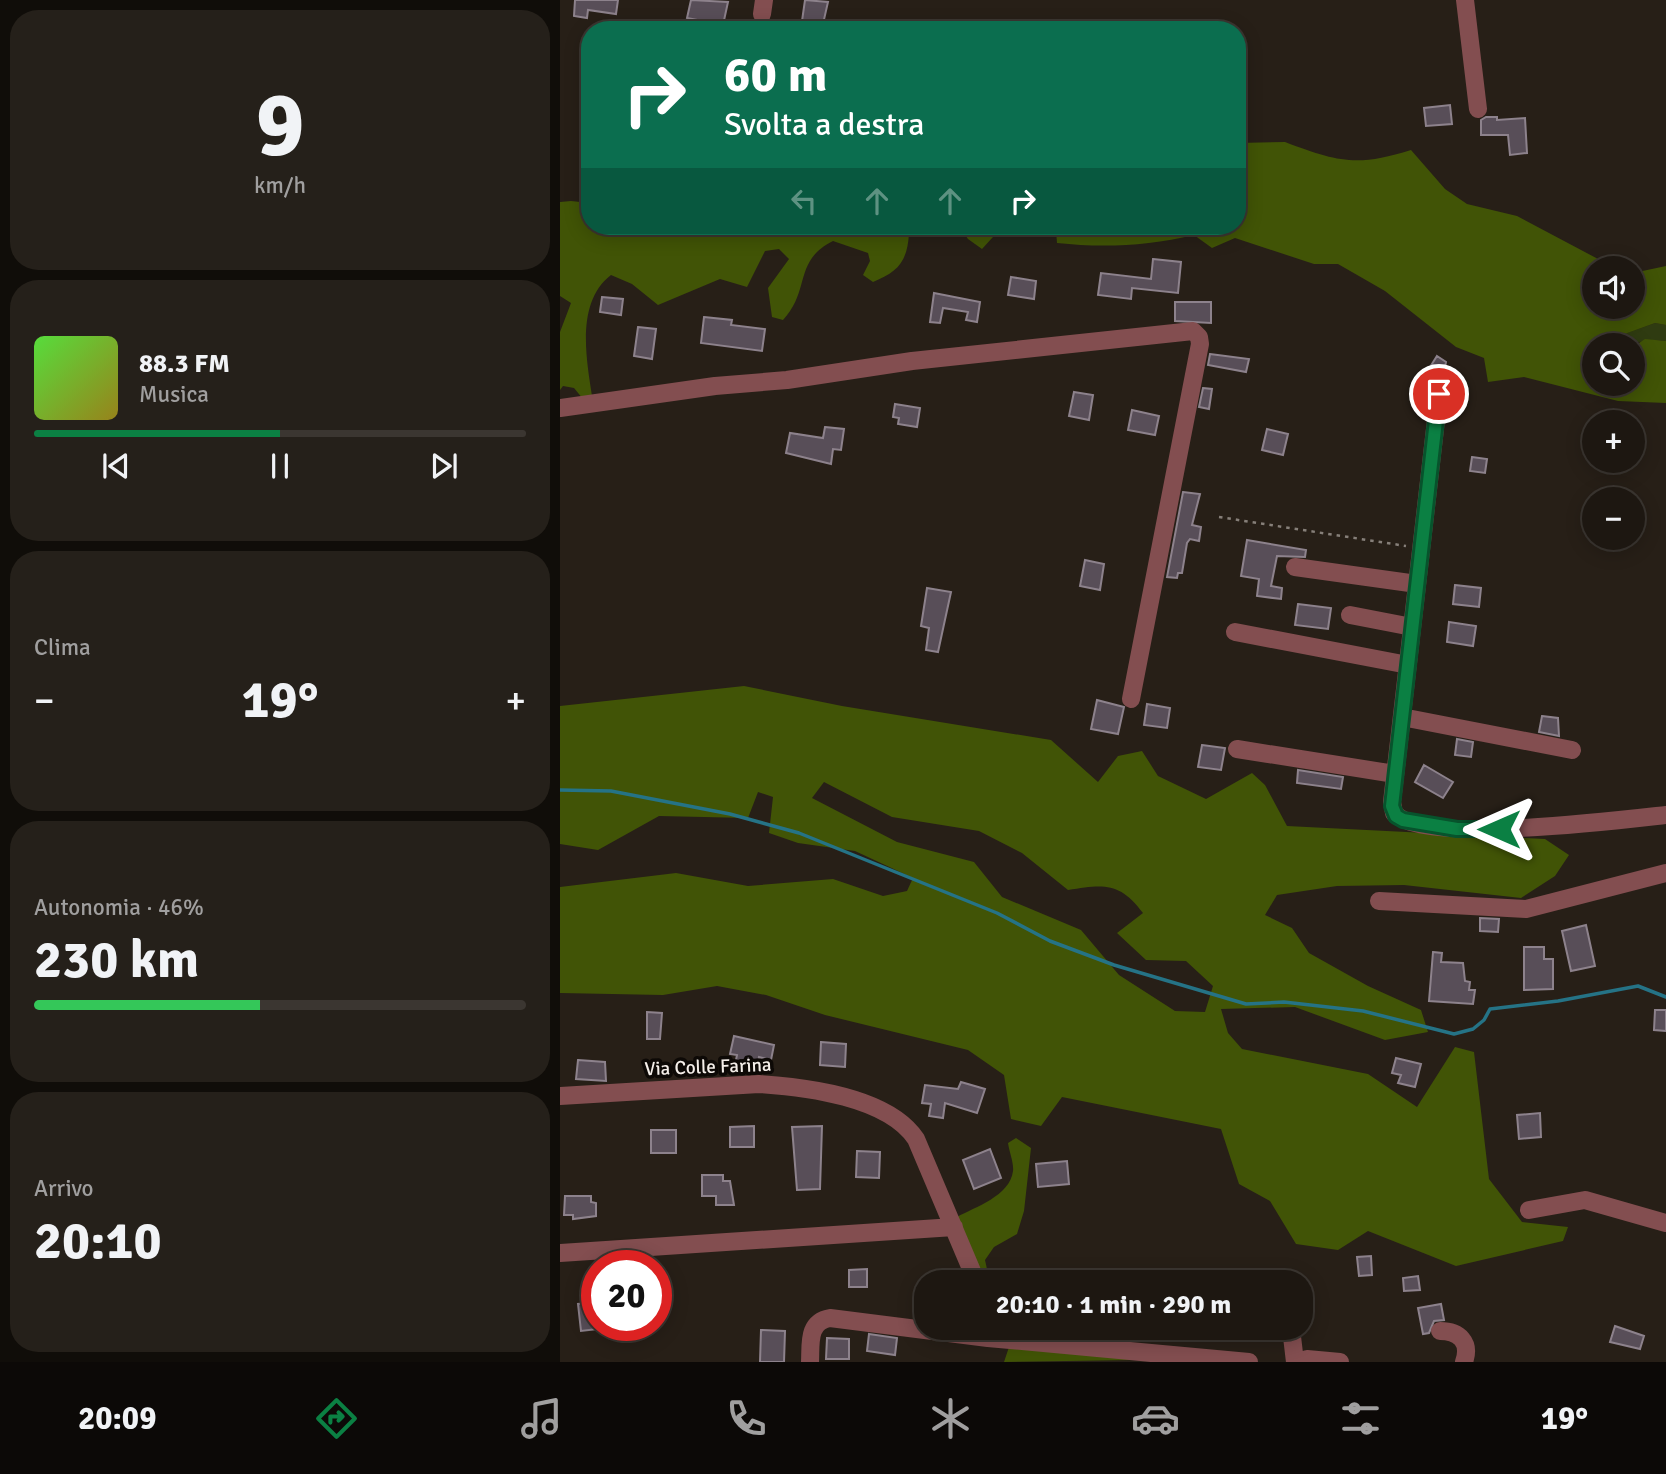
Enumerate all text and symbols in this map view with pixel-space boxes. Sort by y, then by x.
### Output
text: 60 m [724,45,827,105]
icon: right [609,49,700,140]
text: 9 [255,69,305,182]
text: Svolta a destra [724,105,924,144]
text: km/h [254,171,306,200]
icon: left [785,182,823,220]
icon: ahead [858,182,896,220]
icon: ahead [931,182,969,220]
icon: right [1004,182,1042,220]
map controls [1582,256,1645,550]
button: sound [1582,256,1645,319]
button: search [1582,333,1645,396]
text: 88.3 FM [139,348,230,380]
pin [1409,364,1469,424]
icon: arrive [1420,375,1458,413]
text: Musica [139,380,209,409]
button: + [1582,410,1645,473]
icon: previous [97,447,135,485]
icon: pause [261,447,299,485]
icon: next [425,447,463,485]
button: − [1582,487,1645,550]
text: Clima [34,633,91,662]
text: 19° [242,668,318,732]
text: − [34,677,55,724]
text: + [505,677,526,724]
position arrow [1462,792,1536,866]
text: Autonomia · 46% [34,893,204,922]
text: 230 km [34,928,199,992]
street label: Via Colle Farina [644,1053,772,1081]
text: Arrivo [34,1174,94,1203]
text: 20:10 [34,1209,162,1273]
speed limit sign: 20 [581,1250,672,1341]
text: 20:10 · 1 min · 290 m [996,1289,1231,1321]
icon: directions [312,1394,361,1443]
icon: music [517,1394,566,1443]
icon: phone [722,1394,771,1443]
icon: climate [926,1394,975,1443]
icon: car [1131,1394,1180,1443]
icon: filters [1336,1394,1385,1443]
text: 20:09 [78,1399,156,1438]
text: 19° [1541,1399,1588,1438]

